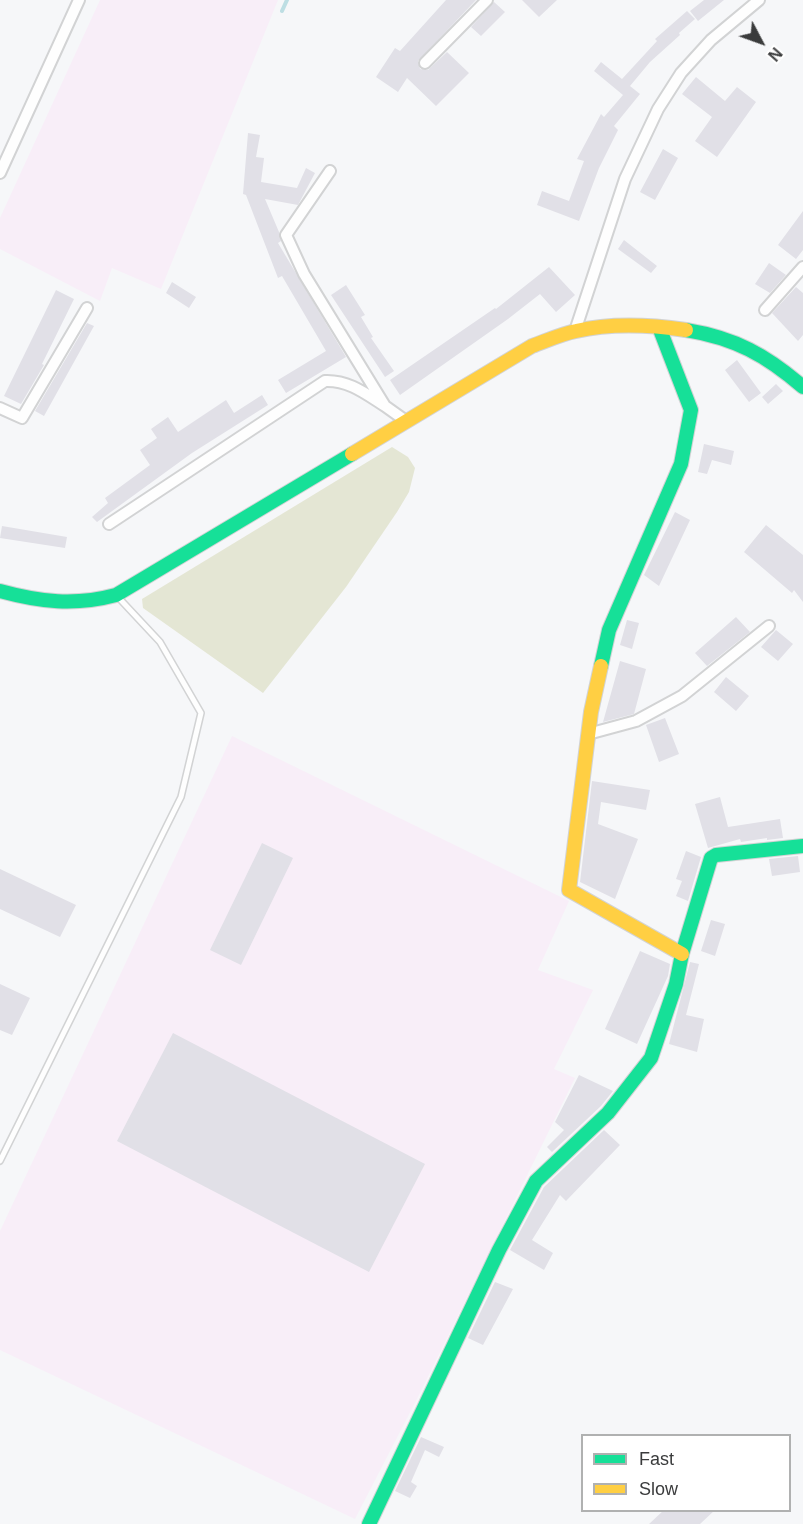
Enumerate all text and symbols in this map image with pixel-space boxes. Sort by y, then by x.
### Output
north arrow [731,12,791,72]
text: N [765,44,785,64]
legend [581,1434,791,1512]
text: Fast [639,1449,674,1469]
text: Slow [639,1479,678,1499]

